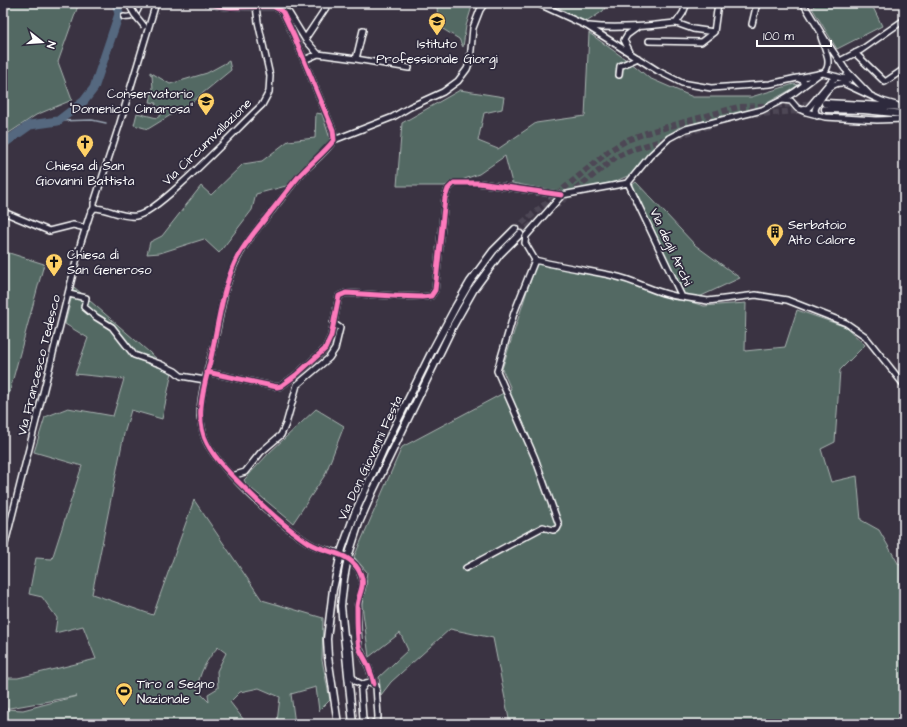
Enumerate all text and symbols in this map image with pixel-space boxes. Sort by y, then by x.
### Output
school or university icon: Istituto Professionale Giorgi [427,11,447,36]
north arrow [22,22,62,62]
scale bar [757,22,831,48]
text: 100 m [763,28,794,45]
place label: Istituto Professionale Giorgi [376,35,498,69]
text: N [43,39,59,50]
place label: Conservatorio "Domenico Cimarosa" [69,85,194,118]
school or university icon: Conservatorio "Domenico Cimarosa" [196,91,216,116]
street label: Via Circumvallazione [158,94,256,190]
church icon: Chiesa di San Giovanni Battista [75,133,95,158]
place label: Chiesa di San Giovanni Battista [36,157,135,190]
street label: Via degli Archi [644,205,697,289]
place label: Serbatoio Alto Calore [788,216,856,249]
building icon: Serbatoio Alto Calore [765,222,785,247]
place label: Chiesa di San Generoso [67,246,152,279]
church icon: Chiesa di San Generoso [44,252,64,277]
street label: Via Francesco Tedesco [13,292,65,437]
street label: Via Don Giovanni Festa [333,392,407,523]
place label: Tiro a Segno Nazionale [137,675,215,708]
sports icon: Tiro a Segno Nazionale [114,681,134,706]

